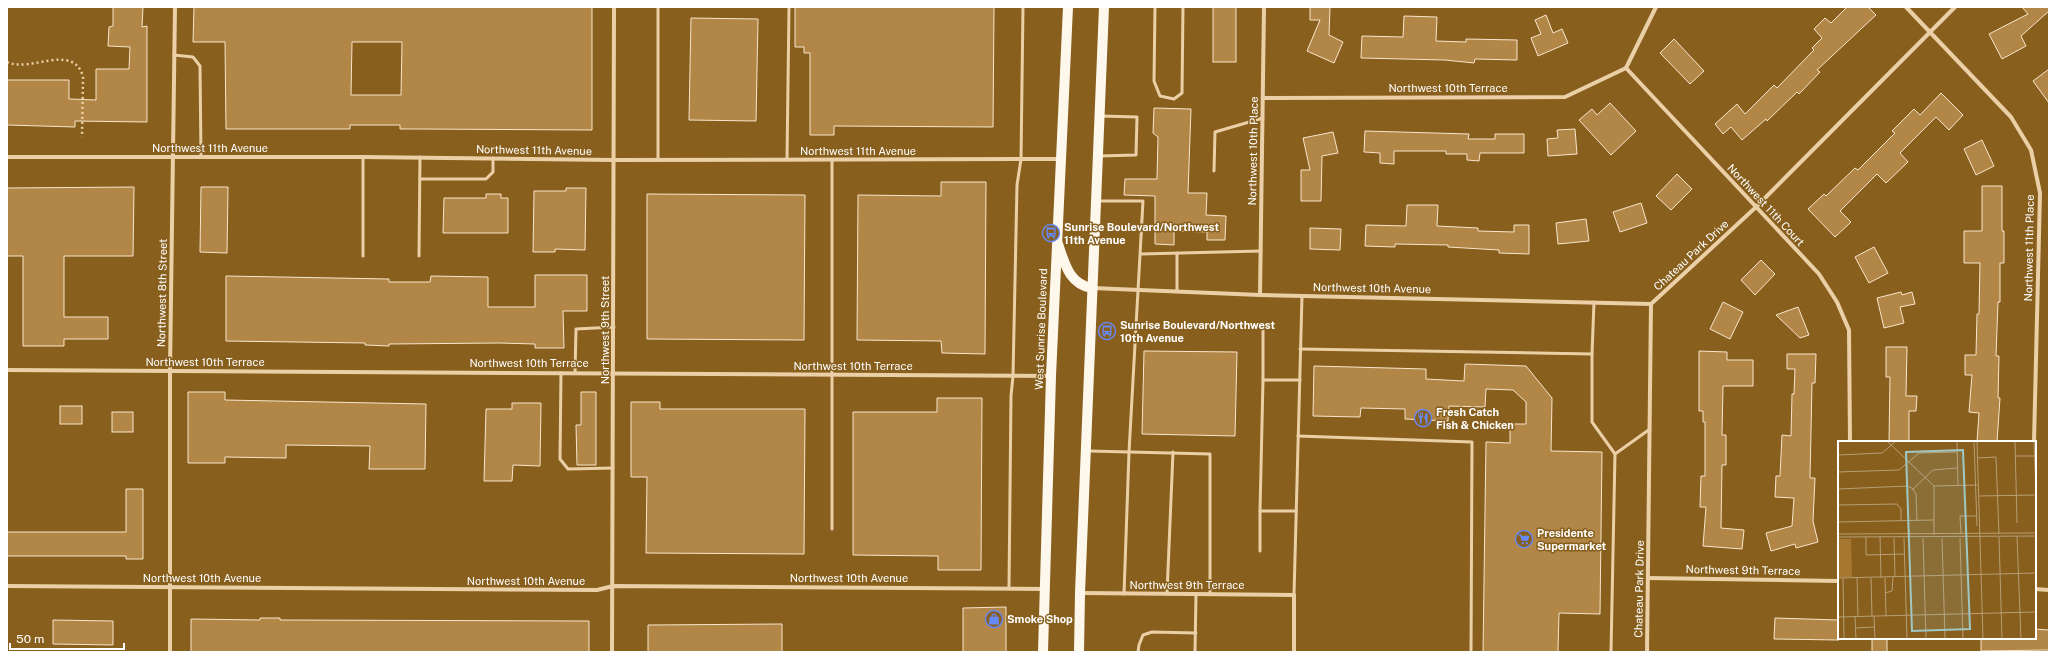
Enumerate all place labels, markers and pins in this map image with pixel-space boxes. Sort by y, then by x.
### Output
place label: Sunrise Boulevard/Northwest 11th Avenue [1064,221,1220,246]
bus stop icon: Sunrise Boulevard/Northwest 11th Avenue [1041,223,1061,243]
place label: Sunrise Boulevard/Northwest 10th Avenue [1120,319,1276,344]
bus stop icon: Sunrise Boulevard/Northwest 10th Avenue [1097,321,1117,341]
place label: Fresh Catch Fish & Chicken [1436,406,1514,431]
restaurant icon: Fresh Catch Fish & Chicken [1413,408,1433,428]
place label: Presidente Supermarket [1537,527,1607,552]
supermarket icon: Presidente Supermarket [1514,529,1534,549]
shop icon: Smoke Shop [984,609,1004,629]
place label: Smoke Shop [1007,613,1073,625]

